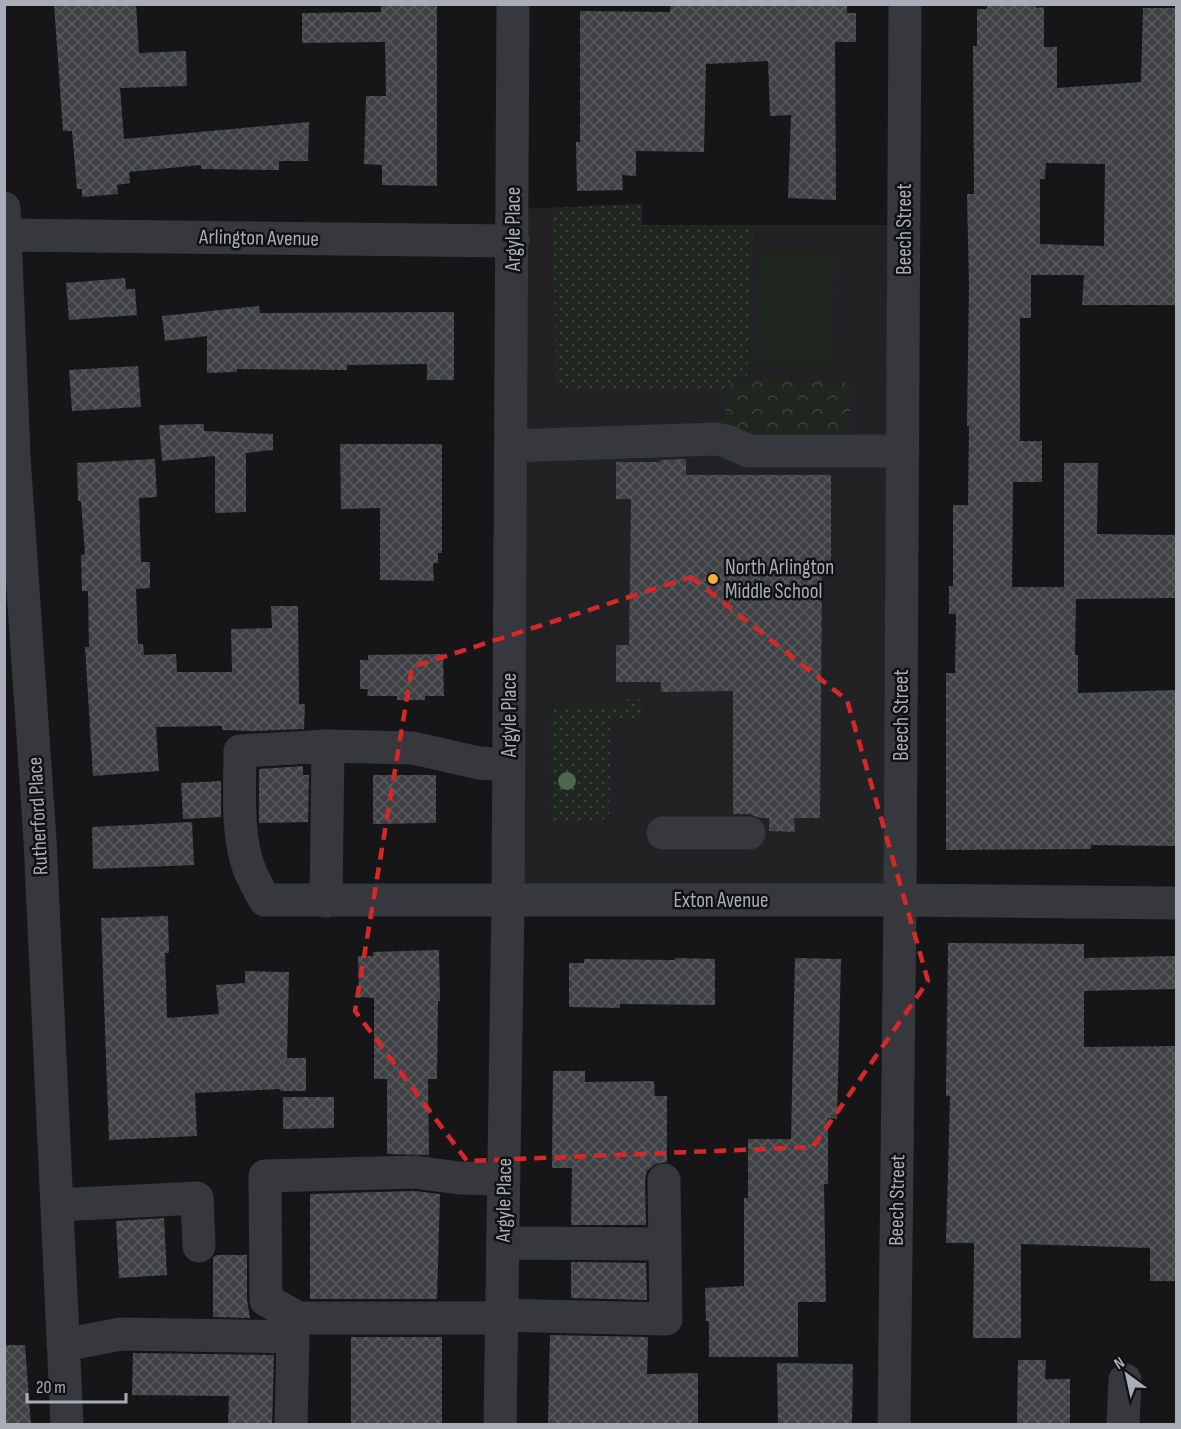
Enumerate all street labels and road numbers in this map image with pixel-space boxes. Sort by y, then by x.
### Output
street label: Beech Street [892,183,917,275]
street label: Argyle Place [501,187,526,272]
street label: Arlington Avenue [198,224,319,252]
street label: Beech Street [889,669,914,761]
street label: Argyle Place [497,673,522,758]
street label: Rutherford Place [22,756,54,876]
street label: Exton Avenue [673,888,769,913]
street label: Beech Street [884,1154,910,1246]
street label: Argyle Place [491,1158,517,1243]

